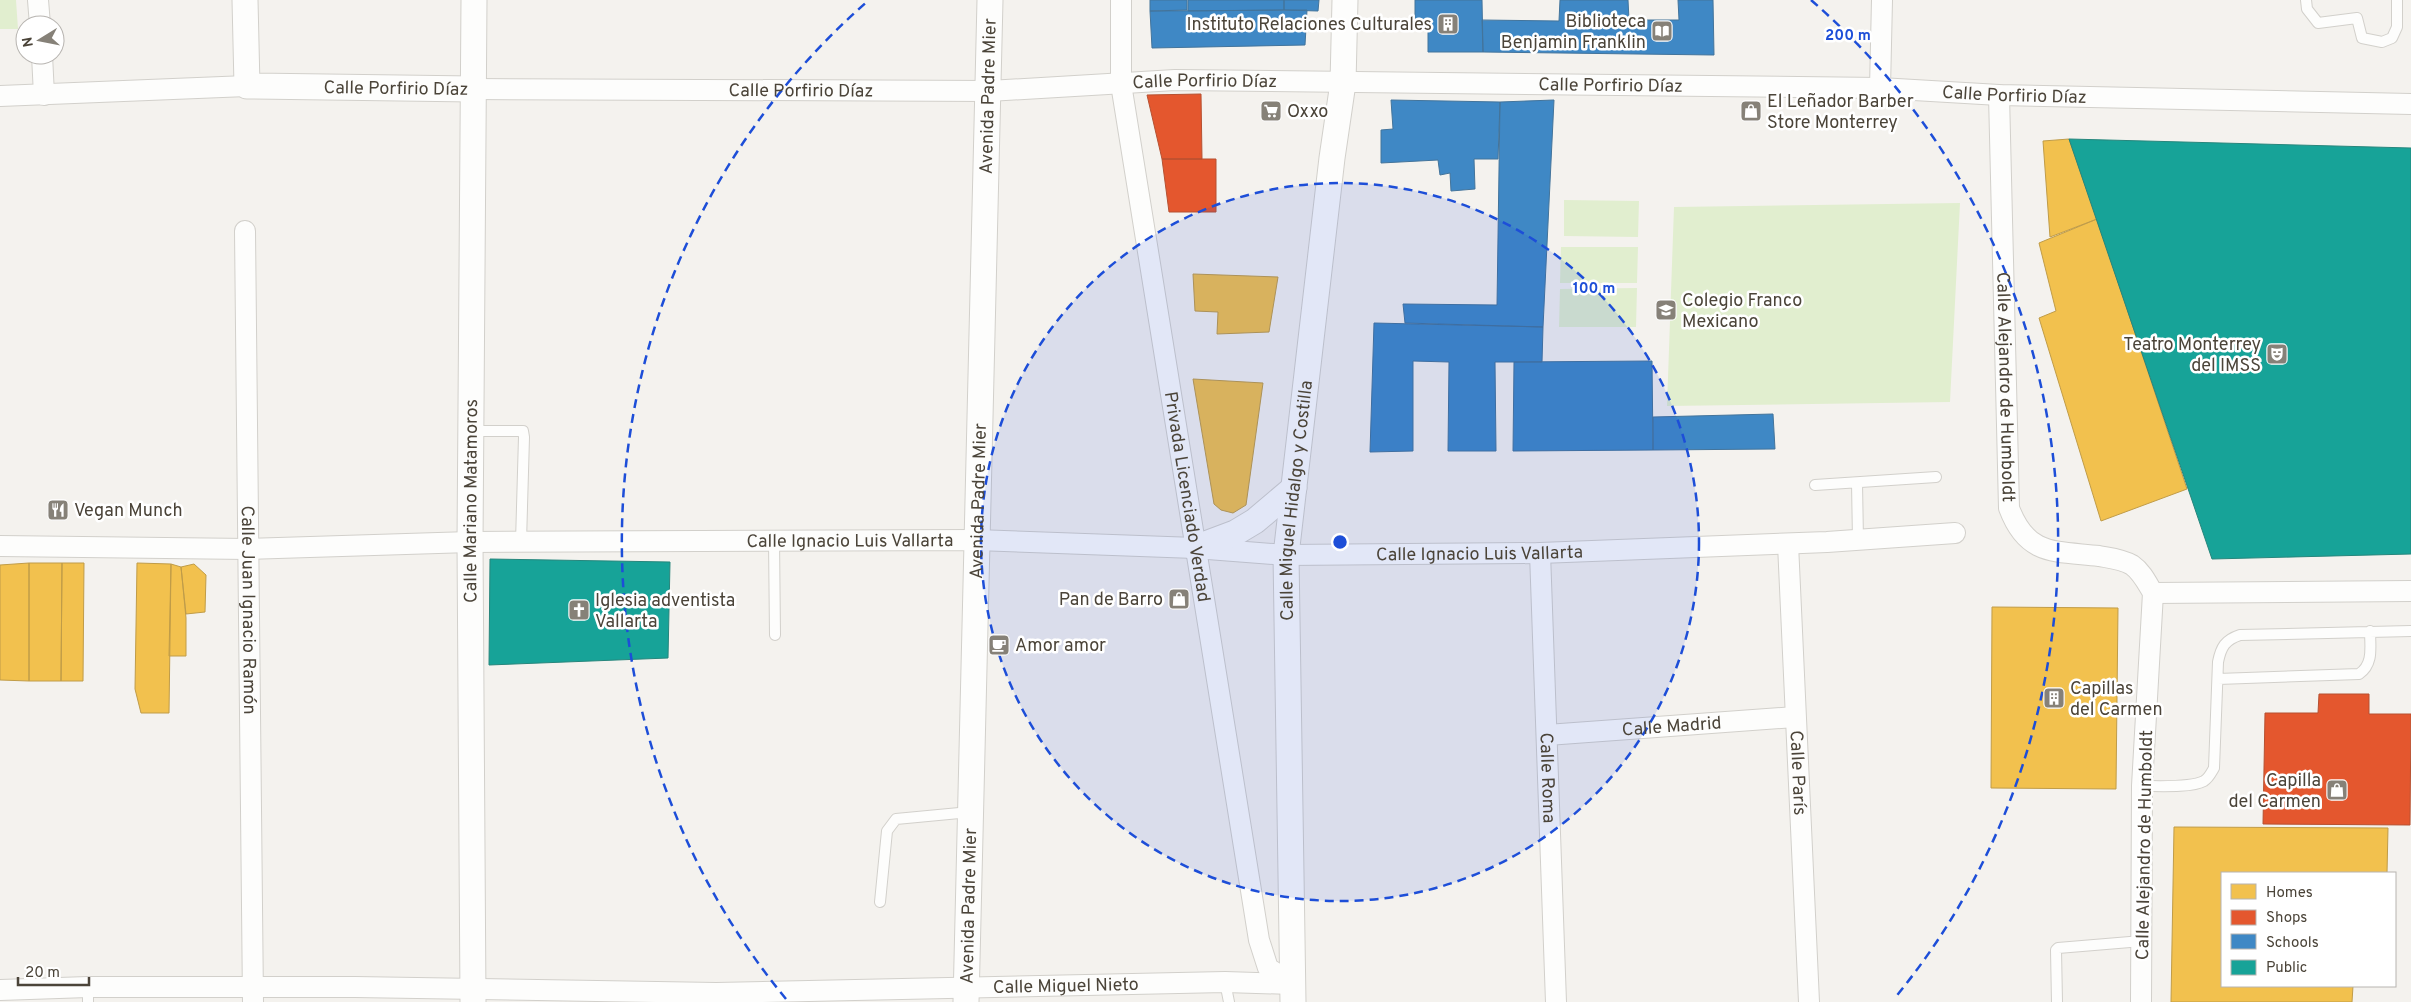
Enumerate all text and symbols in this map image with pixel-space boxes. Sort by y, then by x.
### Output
place label: Biblioteca Benjamin Franklin [1501,11,1646,55]
building icon: Instituto Relaciones Culturales [1436,12,1460,36]
place label: Instituto Relaciones Culturales [1186,14,1432,37]
north arrow [15,15,65,65]
street label: Avenida Padre Mier [976,18,1003,175]
library icon: Biblioteca Benjamin Franklin [1650,19,1674,43]
text: 200 m [1825,27,1871,46]
text: N [19,36,38,48]
street label: Calle Porfirio Díaz [1132,70,1277,95]
street label: Calle Porfirio Díaz [1538,74,1683,99]
street label: Calle Porfirio Díaz [323,77,468,102]
street label: Calle Porfirio Díaz [729,80,873,104]
street label: Calle Porfirio Díaz [1941,82,2087,110]
place label: El Leñador Barber Store Monterrey [1767,91,1914,135]
supermarket icon: Oxxo [1259,99,1283,123]
shop icon: El Leñador Barber Store Monterrey [1739,99,1763,123]
place label: Oxxo [1287,101,1328,124]
street label: Calle Alejandro de Humboldt [1990,272,2019,502]
text: 100 m [1573,280,1615,299]
place label: Colegio Franco Mexicano [1682,290,1802,334]
school or university icon: Colegio Franco Mexicano [1654,298,1678,322]
place label: Teatro Monterrey del IMSS [2123,334,2261,378]
theatre icon: Teatro Monterrey del IMSS [2265,342,2289,366]
street label: Calle Miguel Hidalgo y Costilla [1276,379,1319,621]
street label: Privada Licenciado Verdad [1158,390,1214,604]
street label: Calle Mariano Matamoros [460,399,484,603]
street label: Avenida Padre Mier [966,423,993,580]
restaurant icon: Vegan Munch [46,498,70,522]
place label: Vegan Munch [74,500,183,523]
street label: Calle Juan Ignacio Ramón [235,505,260,715]
street label: Calle Ignacio Luis Vallarta [746,530,953,554]
centre of rings [1331,533,1349,551]
street label: Calle Ignacio Luis Vallarta [1376,541,1583,567]
shop icon: Pan de Barro [1167,587,1191,611]
place label: Pan de Barro [1059,589,1163,612]
place label: Iglesia adventista Vallarta [595,590,735,634]
church icon: Iglesia adventista Vallarta [567,598,591,622]
cafe icon: Amor amor [987,633,1011,657]
place label: Amor amor [1015,635,1106,658]
place label: Capillas del Carmen [2070,678,2163,722]
building icon: Capillas del Carmen [2042,686,2066,710]
street label: Calle Madrid [1621,712,1722,743]
street label: Calle París [1784,730,1810,816]
street label: Calle Alejandro de Humboldt [2132,730,2159,960]
street label: Calle Roma [1533,732,1560,824]
place label: Capilla del Carmen [2228,770,2321,814]
shop icon: Capilla del Carmen [2325,778,2349,802]
street label: Avenida Padre Mier [956,828,983,984]
legend [2221,872,2396,987]
text: Homes [2266,884,2313,903]
text: Shops [2266,909,2307,928]
text: Schools [2266,934,2319,953]
scale bar [18,954,89,986]
text: Public [2266,959,2307,978]
text: 20 m [25,964,60,983]
street label: Calle Miguel Nieto [993,974,1139,1000]

